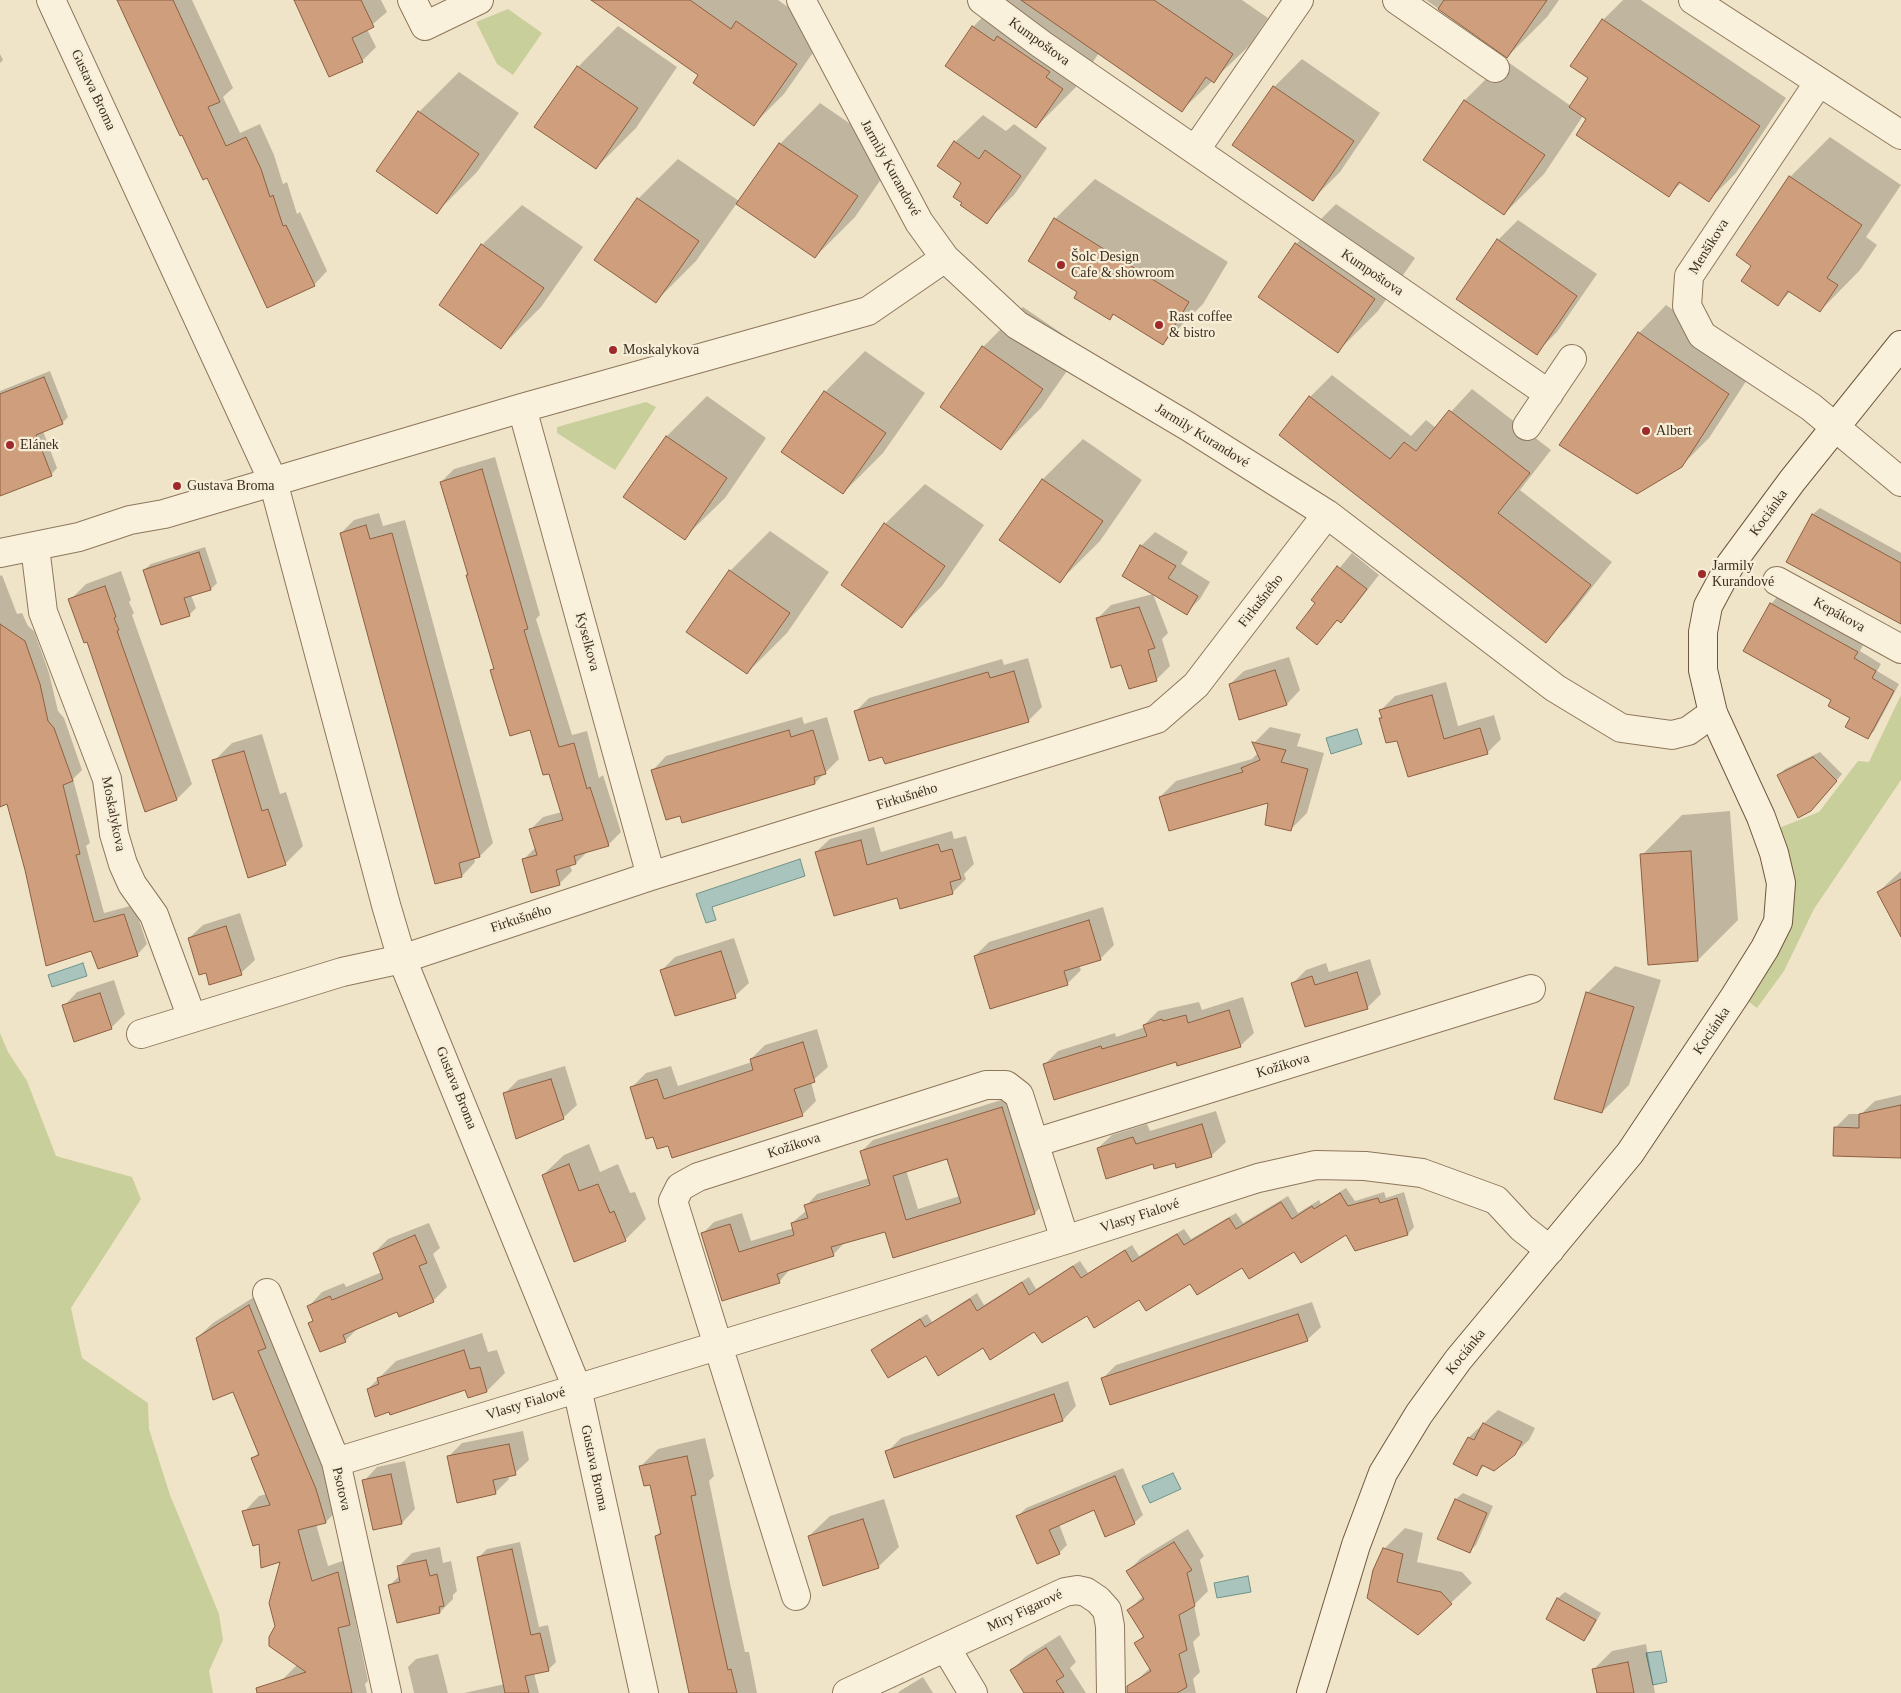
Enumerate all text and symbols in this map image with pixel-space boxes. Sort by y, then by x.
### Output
street label: Kumpoštova [1005,14,1073,70]
street label: Gustava Broma [67,47,119,133]
street label: Jarmily Kurandové [857,117,923,219]
street label: Menšíkova [1685,216,1733,278]
street label: Kumpoštova [1338,246,1406,300]
place label: Šolc Design Cafe & showroom [1071,249,1174,282]
marker: Šolc Design Cafe & showroom [1055,259,1067,271]
place label: Rast coffee & bistro [1169,309,1232,342]
marker: Rast coffee & bistro [1153,319,1165,331]
place label: Moskalykova [623,342,699,358]
marker: Moskalykova [607,344,619,356]
street label: Jarmily Kurandové [1152,400,1252,472]
place label: Albert [1656,423,1692,439]
marker: Albert [1640,425,1652,437]
place label: Elánek [20,437,59,453]
marker: Elánek [4,439,16,451]
place label: Gustava Broma [187,478,274,494]
marker: Gustava Broma [171,480,183,492]
street label: Kociánka [1746,486,1792,540]
place label: Jarmily Kurandové [1712,558,1774,590]
marker: Jarmily Kurandové [1696,568,1708,580]
street label: Firkušného [1235,571,1287,631]
street label: Kepákova [1810,594,1868,636]
street label: Kyselkova [571,611,603,673]
street label: Moskalykova [97,775,129,853]
street label: Firkušného [874,780,940,814]
street label: Firkušného [488,901,554,937]
street label: Kociánka [1690,1004,1734,1058]
street label: Gustava Broma [432,1044,480,1132]
street label: Kožíkova [1255,1050,1311,1082]
street label: Kožíkova [766,1130,822,1162]
street label: Vlasty Fialové [1098,1195,1182,1237]
street label: Kociánka [1443,1326,1489,1378]
street label: Vlasty Fialové [484,1384,568,1424]
street label: Gustava Broma [577,1423,611,1513]
street label: Psotova [328,1466,354,1512]
street label: Miry Figarové [985,1586,1065,1636]

